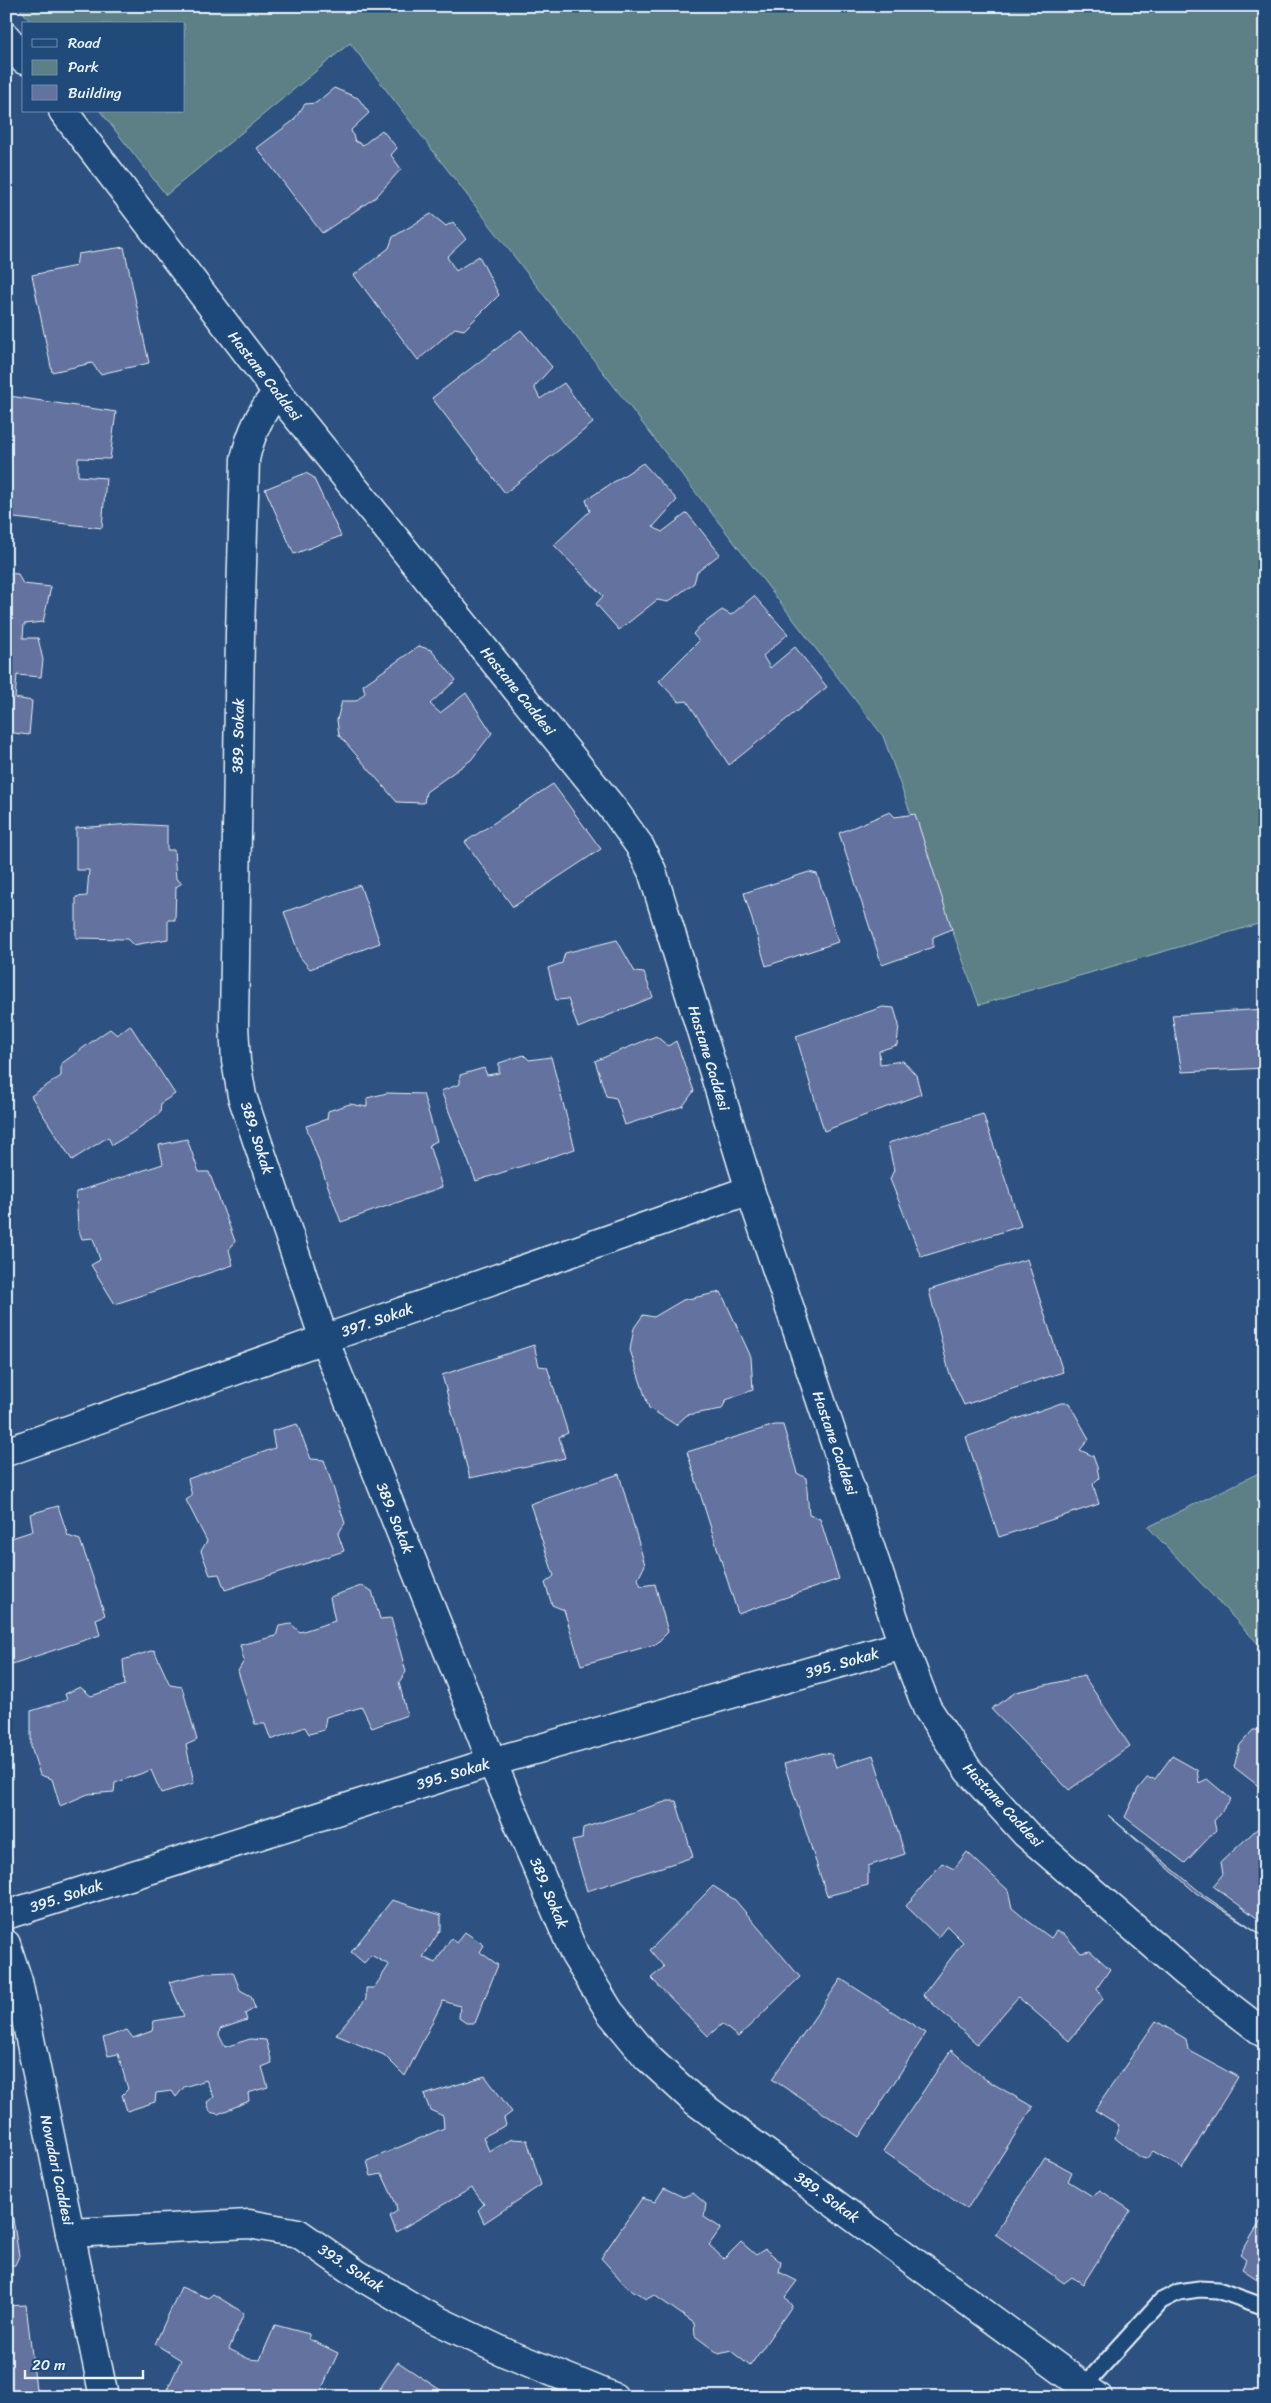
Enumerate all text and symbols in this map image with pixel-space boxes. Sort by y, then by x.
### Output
legend [22,22,185,112]
text: Road [68,30,101,56]
text: Park [68,54,99,80]
text: Building [68,80,122,106]
street label: Hastane Caddesi [221,325,309,428]
street label: Hastane Caddesi [474,640,563,742]
street label: 389. Sokak [224,698,252,774]
street label: Hastane Caddesi [681,1002,738,1115]
street label: 389. Sokak [233,1098,281,1178]
street label: 397. Sokak [337,1295,417,1344]
street label: Hastane Caddesi [805,1387,865,1500]
street label: 389. Sokak [369,1478,421,1558]
street label: 395. Sokak [802,1640,882,1686]
street label: 395. Sokak [413,1751,493,1797]
street label: Hastane Caddesi [956,1756,1050,1854]
street label: 389. Sokak [522,1853,576,1933]
street label: 395. Sokak [26,1872,106,1920]
street label: Novadari Caddesi [33,2112,82,2228]
street label: 389. Sokak [789,2164,865,2230]
street label: 393. Sokak [313,2237,389,2299]
scale bar [25,2348,142,2380]
text: 20 m [32,2352,66,2378]

